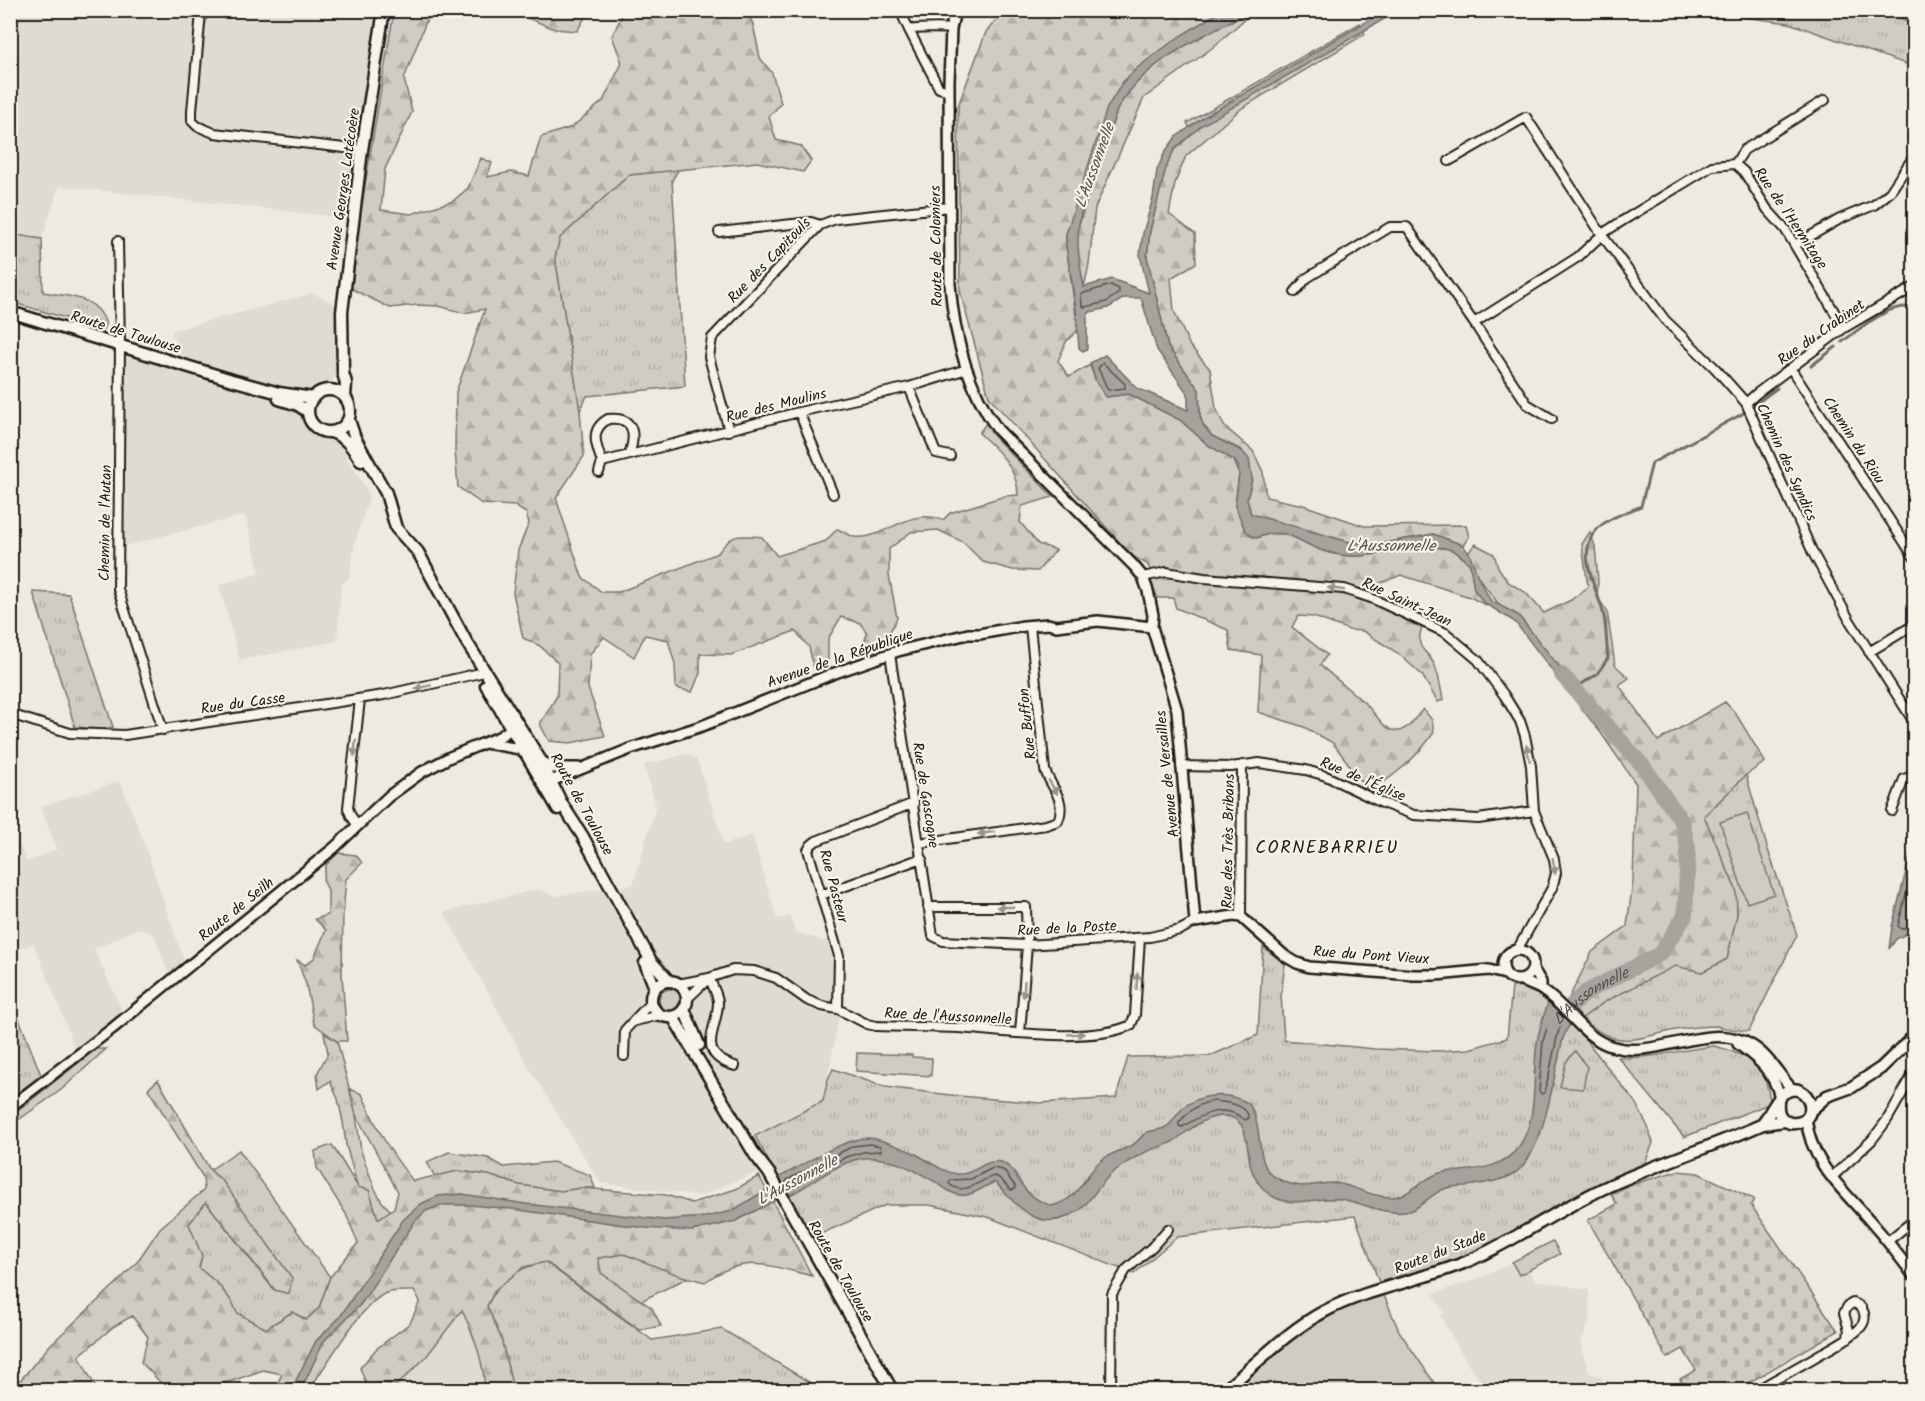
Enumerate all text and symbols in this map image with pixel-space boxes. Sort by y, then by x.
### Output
street label: Avenue Georges Latécoère [321,106,367,272]
water label: L'Aussonnelle [1069,118,1123,211]
street label: Rue de l'Hermitage [1747,163,1833,275]
street label: Route de Colomiers [924,184,950,307]
street label: Rue des Capitouls [722,212,818,309]
street label: Rue du Crabinet [1773,294,1871,372]
street label: Route de Toulouse [67,305,184,361]
street label: Rue des Moulins [723,382,830,430]
street label: Chemin du Riou [1816,392,1891,489]
street label: Chemin des Syndics [1749,399,1823,526]
street label: Chemin de l'Autan [93,465,119,582]
water label: L'Aussonnelle [1347,534,1437,559]
street label: Rue Saint-Jean [1358,572,1456,634]
one-way arrow [1327,584,1346,593]
street label: Avenue de la République [764,623,917,695]
one-way arrow [414,682,433,692]
street label: Rue du Casse [199,686,287,722]
street label: Rue Buffon [1012,687,1044,761]
street label: Avenue de Versailles [1149,709,1187,839]
one-way arrow [350,739,360,758]
street label: Rue de Gascogne [905,740,945,850]
one-way arrow [1523,744,1533,762]
street label: Route de Toulouse [543,749,619,861]
street label: Rue de l'Église [1316,751,1409,809]
street label: Rue des Très Bribans [1216,773,1242,909]
one-way arrow [1048,779,1059,795]
one-way arrow [976,829,995,838]
district label: CORNEBARRIEU [1255,834,1399,863]
street label: Rue Pasteur [812,847,855,927]
one-way arrow [1550,856,1559,875]
street label: Route de Seilh [193,872,280,948]
one-way arrow [996,902,1015,912]
street label: Rue de la Poste [1017,914,1118,944]
street label: Rue du Pont Vieux [1312,940,1430,972]
water label: L'Aussonnelle [1548,960,1635,1031]
one-way arrow [1132,972,1142,991]
one-way arrow [1019,980,1029,999]
street label: Rue de l'Aussonnelle [884,1002,1013,1032]
one-way arrow [1067,1029,1086,1038]
water label: L'Aussonnelle [753,1148,844,1212]
street label: Route de Toulouse [801,1216,879,1327]
street label: Route du Stade [1391,1224,1490,1282]

